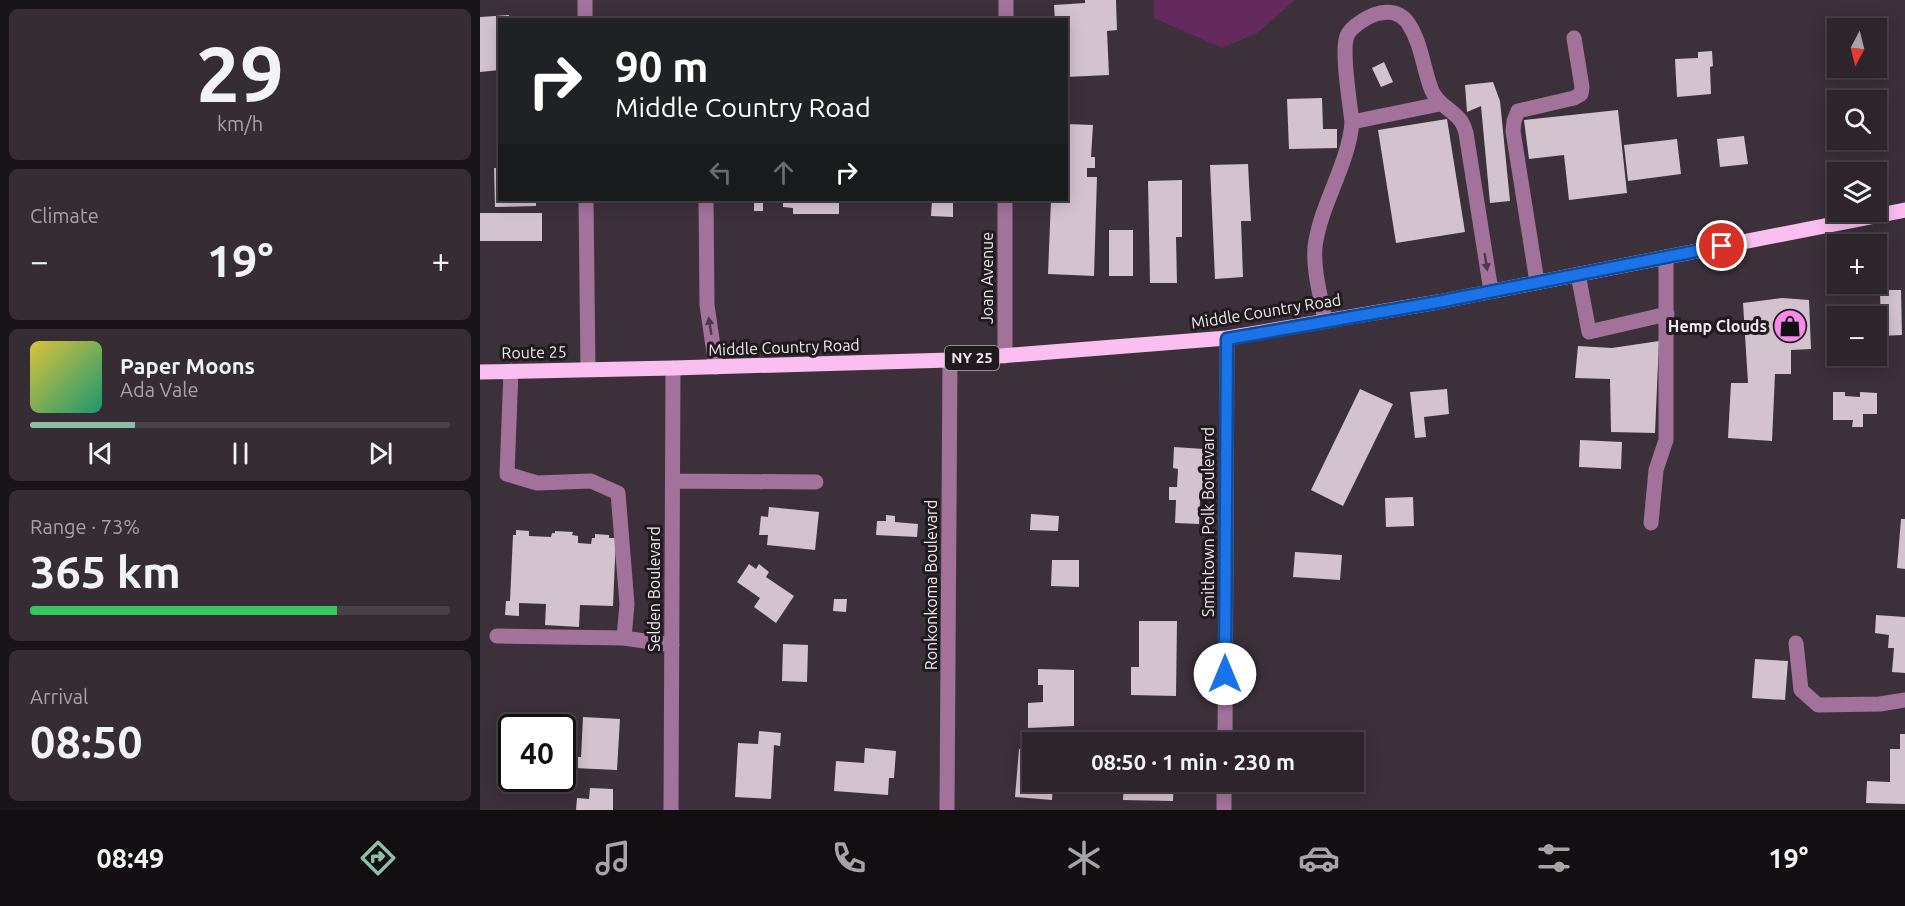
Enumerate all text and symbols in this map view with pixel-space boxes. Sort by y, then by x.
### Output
north arrow [1827,18,1887,78]
map controls [1827,18,1887,366]
text: 29 [196,29,284,117]
icon: right [516,42,594,120]
text: 90 m [615,43,709,90]
button: search [1827,90,1887,150]
text: Middle Country Road [615,92,871,122]
text: km/h [217,112,263,135]
icon: left [704,156,737,189]
icon: ahead [767,156,800,189]
icon: right [830,156,863,189]
button: layers [1827,162,1887,222]
text: Climate [30,204,99,227]
pin [1696,220,1747,271]
icon: arrive [1705,229,1738,262]
street label: Joan Avenue [978,232,996,324]
button: + [1827,234,1887,294]
text: 19° [207,235,273,286]
text: − [30,242,49,279]
text: + [431,242,450,279]
one-way arrow [1482,252,1491,271]
street label: Middle Country Road [1190,290,1342,332]
button: − [1827,306,1887,366]
shop icon: Hemp Clouds [1772,308,1808,344]
one-way arrow [706,317,715,336]
place label: Hemp Clouds [1668,317,1767,335]
street label: Middle Country Road [708,335,860,359]
street label: Route 25 [501,342,567,362]
road number: NY 25 [945,346,999,370]
text: Paper Moons [120,353,255,378]
text: Ada Vale [120,378,198,401]
street label: Smithtown Polk Boulevard [1199,427,1217,617]
icon: previous [84,437,117,470]
icon: pause [224,437,257,470]
icon: next [364,437,397,470]
street label: Ronkonkoma Boulevard [922,500,940,670]
text: Range · 73% [30,515,140,538]
street label: Selden Boulevard [645,526,663,652]
text: 365 km [30,546,181,597]
position arrow [1193,642,1257,706]
text: Arrival [30,685,88,708]
speed limit sign: 40 [498,714,576,792]
text: 08:50 [30,716,143,767]
text: 08:50 · 1 min · 230 m [1091,749,1295,774]
icon: directions [357,837,399,879]
icon: music [592,837,634,879]
icon: phone [828,837,870,879]
icon: climate [1063,837,1105,879]
icon: car [1298,837,1340,879]
icon: filters [1533,837,1575,879]
text: 08:49 [97,843,164,873]
text: 19° [1768,843,1808,873]

